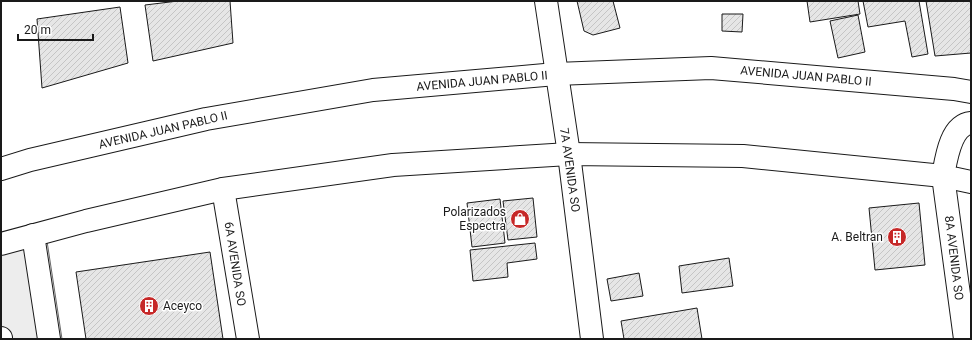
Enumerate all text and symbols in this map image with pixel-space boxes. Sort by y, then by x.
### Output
scale bar [18,16,93,42]
text: 20 m [24,23,51,37]
street label: AVENIDA JUAN PABLO II [740,63,872,89]
street label: AVENIDA JUAN PABLO II [416,68,548,94]
street label: AVENIDA JUAN PABLO II [97,108,229,152]
street label: 7A AVENIDA SO [557,127,583,213]
place label: Polarizados Espectra [443,205,506,233]
shop icon: Polarizados Espectra [509,208,531,230]
street label: 8A AVENIDA SO [942,215,966,301]
street label: 6A AVENIDA SO [221,221,249,307]
building icon: A. Beltran [886,226,908,248]
place label: A. Beltran [831,230,883,244]
building icon: Aceyco [138,295,160,317]
place label: Aceyco [163,299,202,313]

